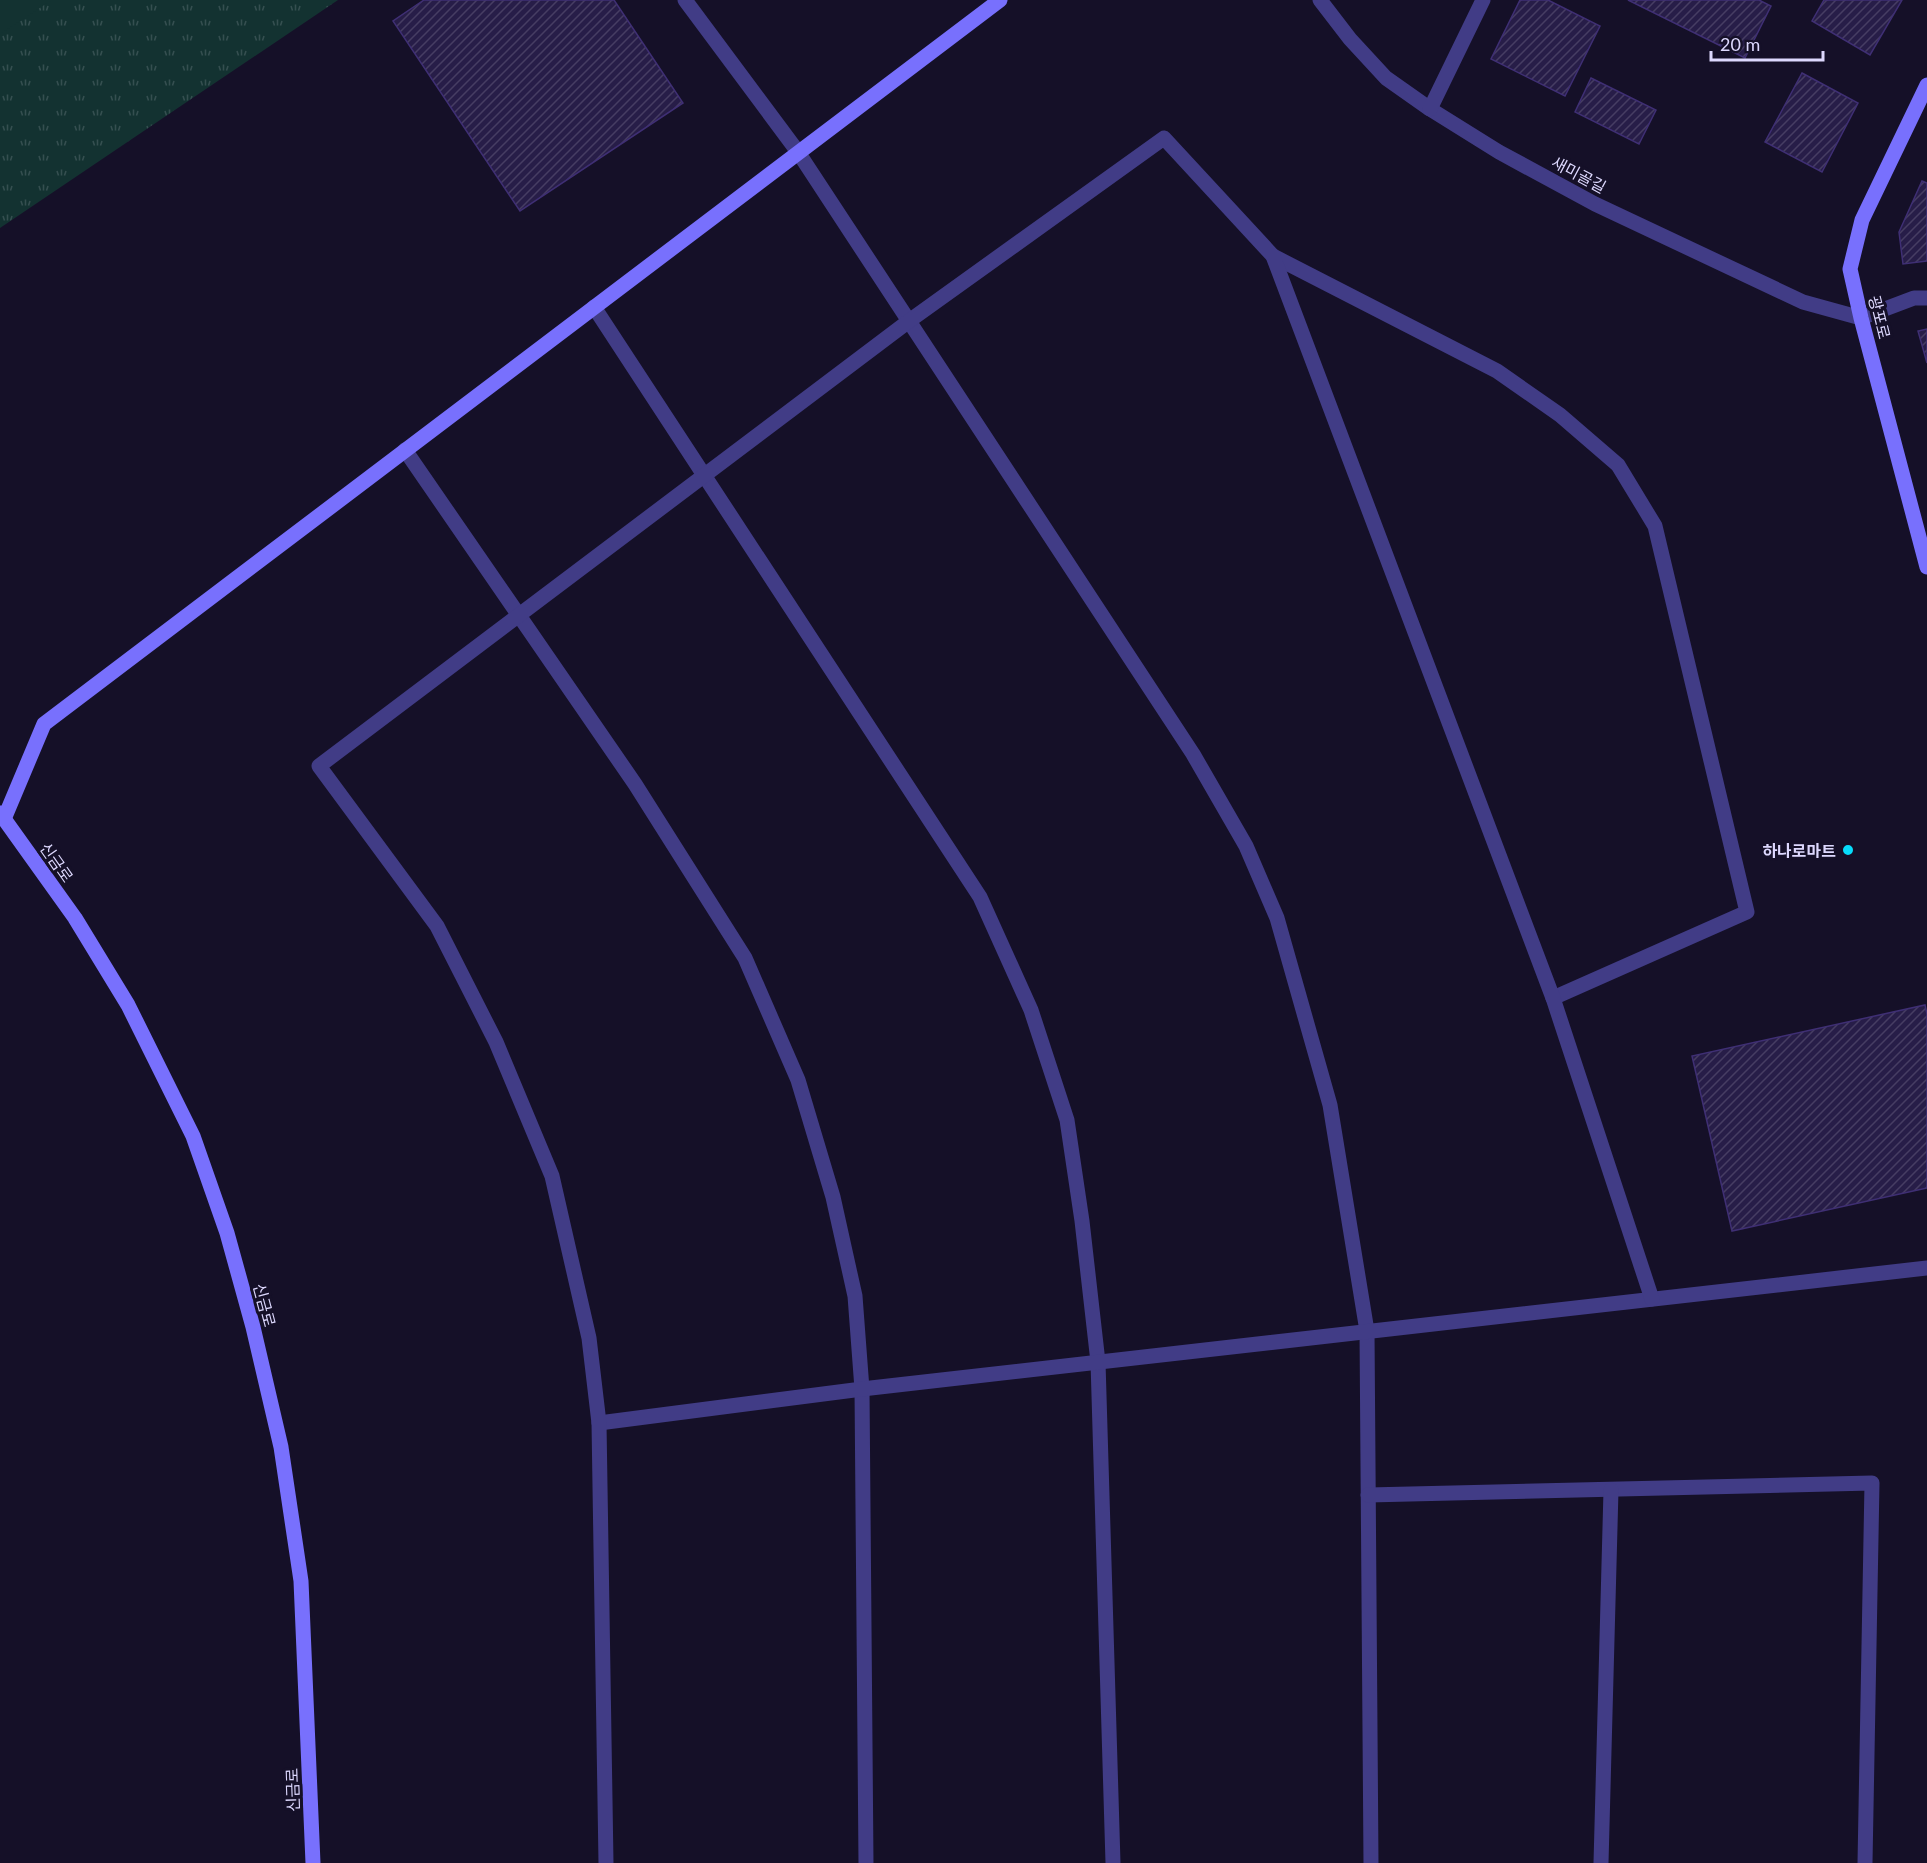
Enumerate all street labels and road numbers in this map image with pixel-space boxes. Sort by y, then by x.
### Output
street label: 새미골길 [1549,152,1609,196]
street label: 광포로 [1865,293,1895,341]
street label: 신금로 [37,838,78,886]
street label: 신금로 [250,1281,280,1329]
street label: 신금로 [282,1767,302,1812]

